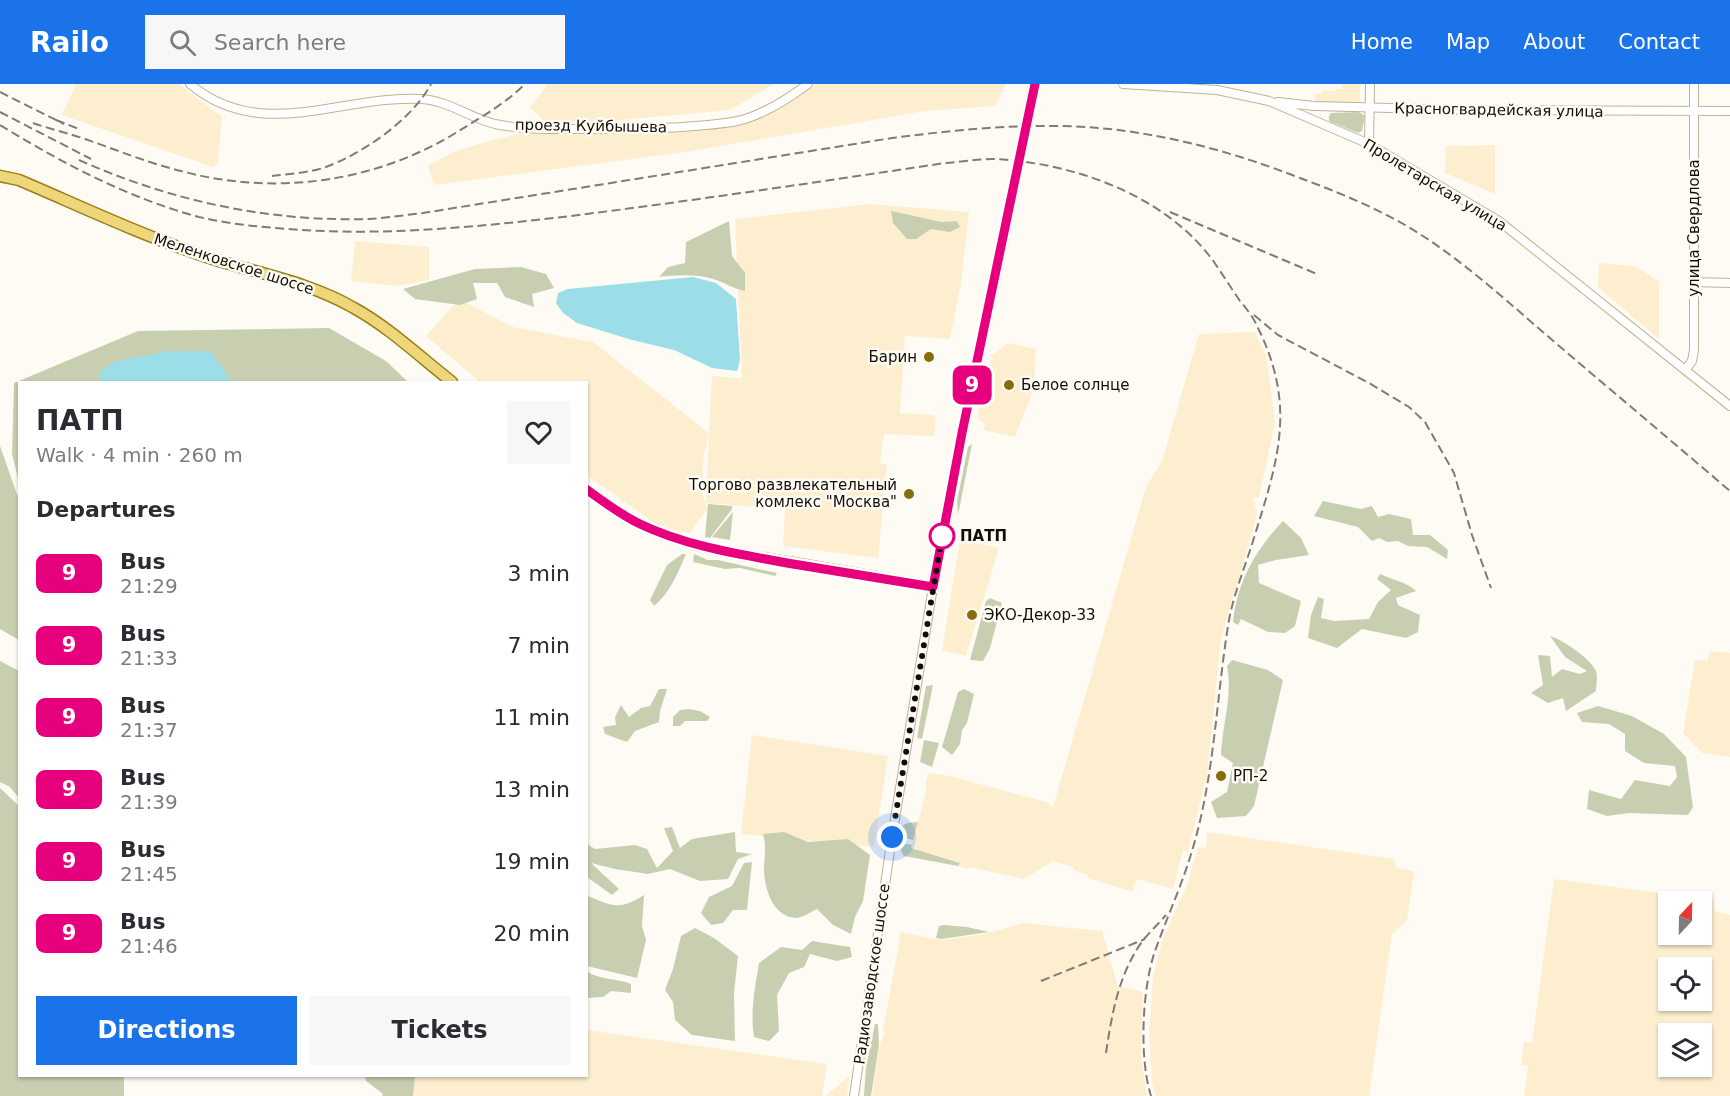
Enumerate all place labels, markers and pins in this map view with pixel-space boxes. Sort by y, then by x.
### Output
place label: Барин [868,348,917,366]
marker: Барин [922,350,936,364]
place label: Белое солнце [1021,376,1130,394]
marker: Белое солнце [1002,378,1016,392]
place label: Торгово развлекательный комлекс "Москва" [688,476,897,511]
marker: Торгово развлекательный комлекс "Москва" [902,487,916,501]
marker: ПАТП [929,523,955,549]
place label: ПАТП [960,527,1007,545]
place label: ЭКО-Декор-33 [984,606,1096,624]
marker: ЭКО-Декор-33 [965,608,979,622]
place label: РП-2 [1233,767,1268,785]
marker: РП-2 [1214,769,1228,783]

